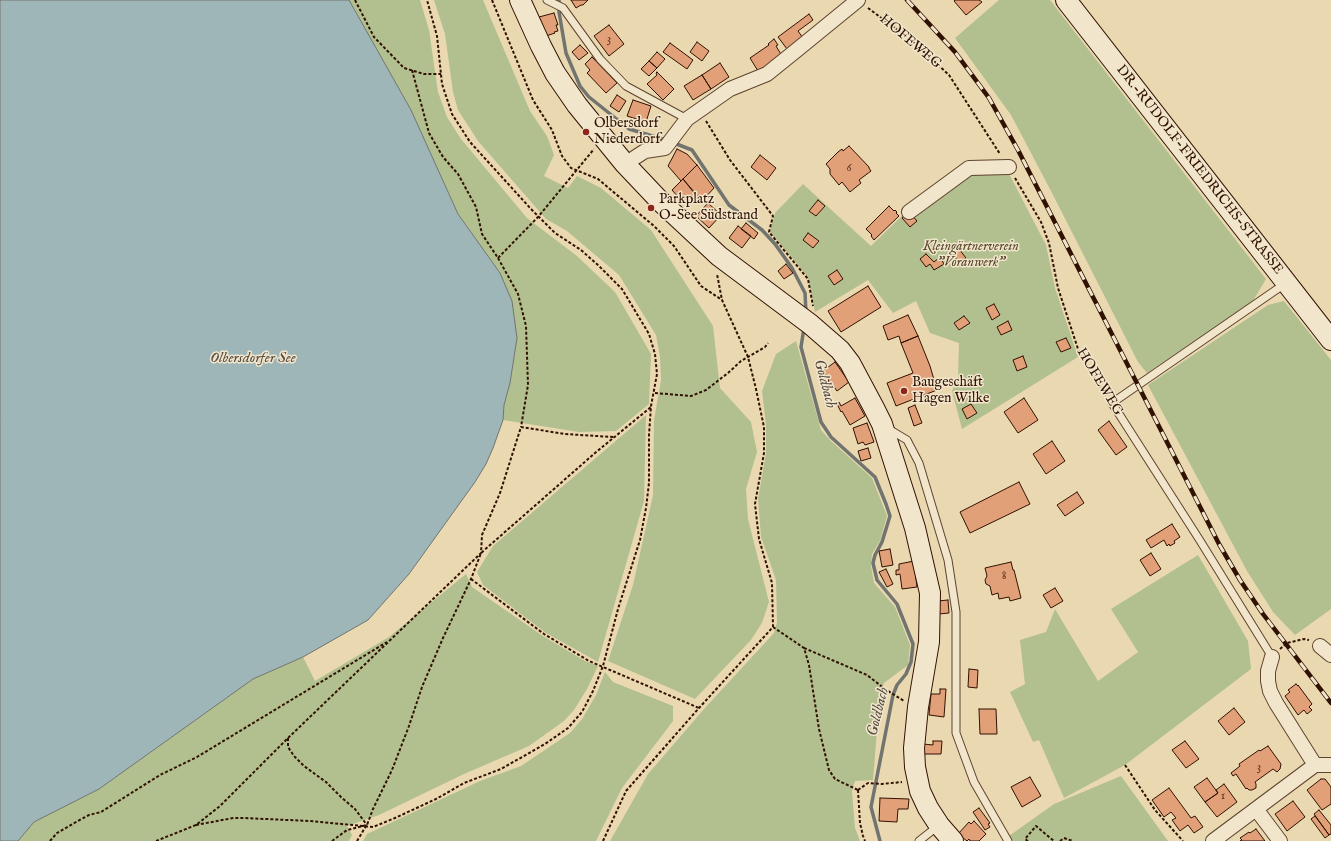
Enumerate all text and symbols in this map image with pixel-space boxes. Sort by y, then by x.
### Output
street label: HOFEWEG [876,11,944,73]
house number: 3 [607,33,611,47]
street label: DR.-RUDOLF-FRIEDRICHS-STRASSE [1112,62,1286,278]
place label: Olbersdorf Niederdorf [594,116,660,148]
marker: Olbersdorf Niederdorf [581,127,591,137]
house number: 6 [846,162,852,176]
place label: Parkplatz O-See Südstrand [659,192,758,224]
marker: Parkplatz O-See Südstrand [646,203,656,213]
park label: Kleingärtnerverein "Voranwerk" [923,239,1019,272]
street label: HOFEWEG [1072,345,1126,419]
water label: Olbersdorfer See [210,350,296,368]
water label: Goldbach [809,358,839,410]
place label: Baugeschäft Hagen Wilke [912,375,989,408]
marker: Baugeschäft Hagen Wilke [899,386,909,396]
house number: 8 [1002,570,1006,584]
water label: Goldbach [864,686,894,738]
house number: 3 [1257,761,1261,775]
house number: 1 [1221,790,1225,804]

